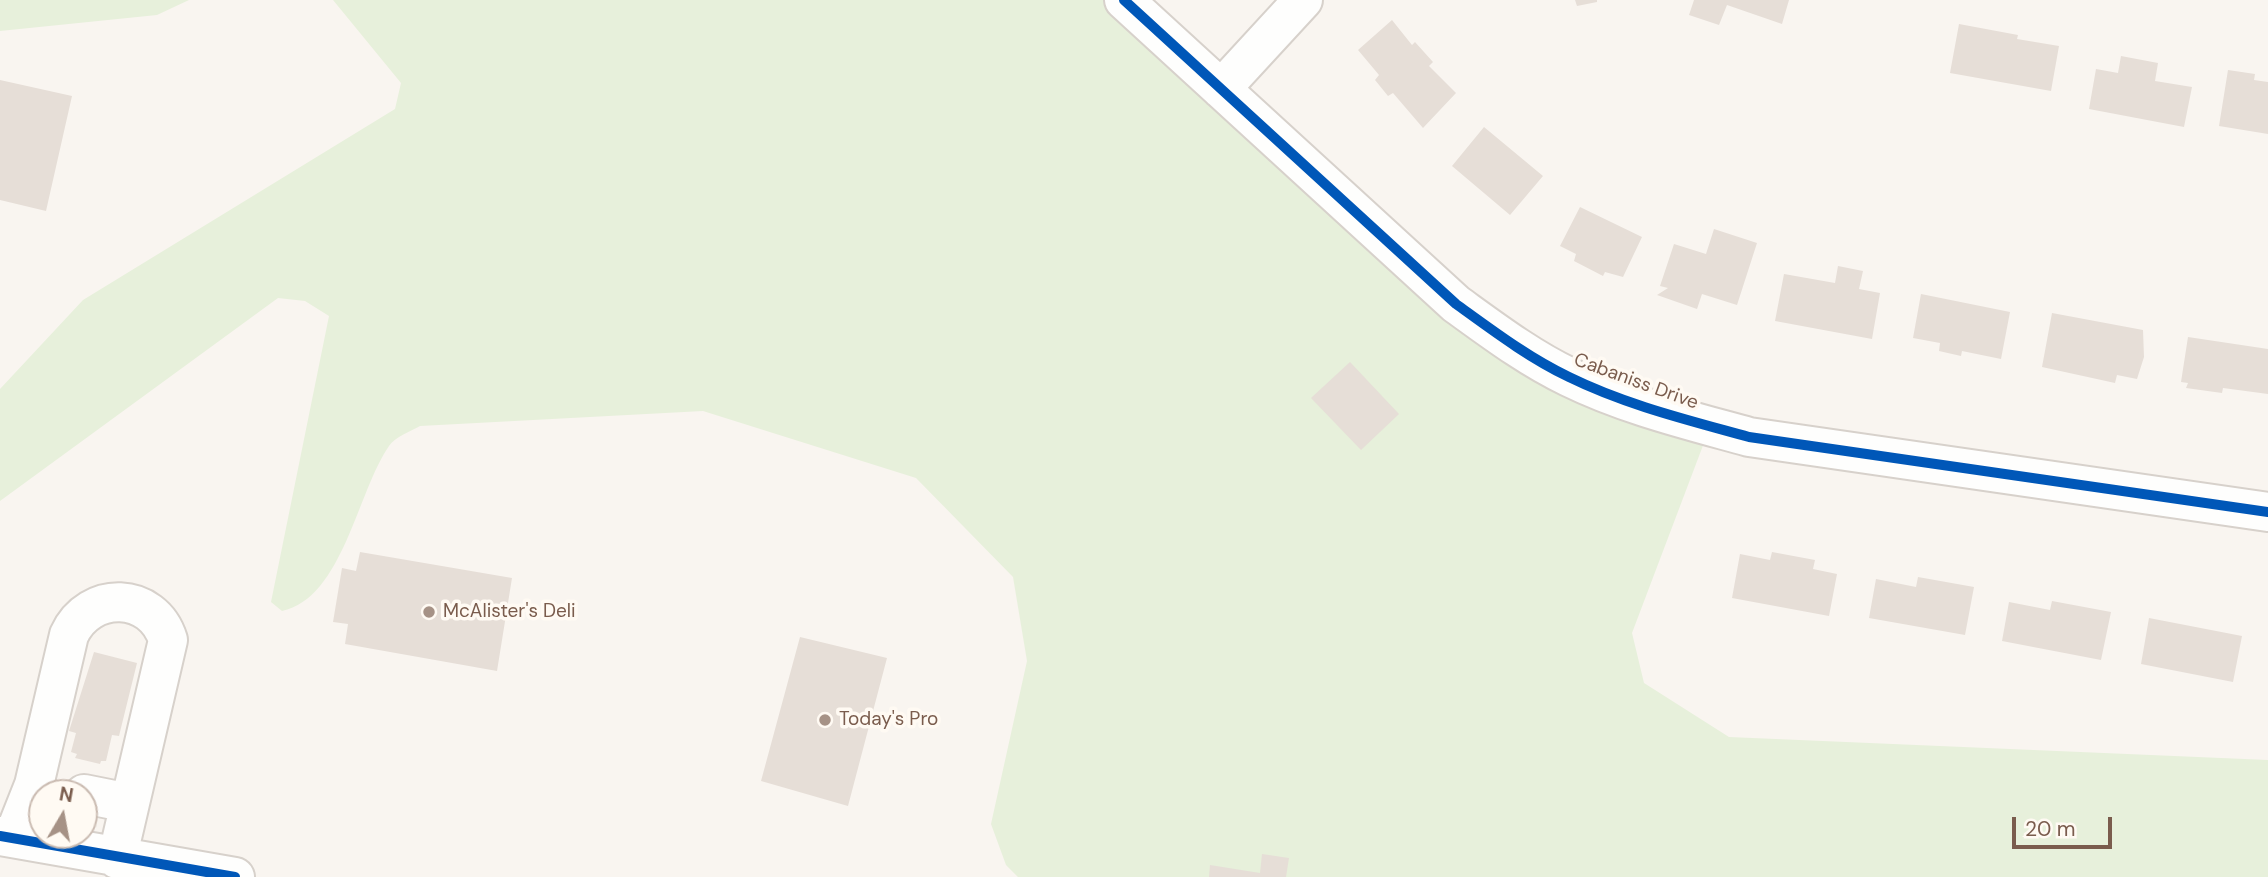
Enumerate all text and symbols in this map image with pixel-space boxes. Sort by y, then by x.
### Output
street label: Cabaniss Drive [1571,349,1701,415]
place label: McAlister's Deli [443,601,576,623]
marker: McAlister's Deli [421,604,437,620]
place label: Today's Pro [839,709,938,731]
marker: Today's Pro [817,712,833,728]
north arrow [28,779,98,849]
text: N [57,781,75,808]
scale bar [2016,804,2116,848]
text: 20 m [2025,815,2076,843]

